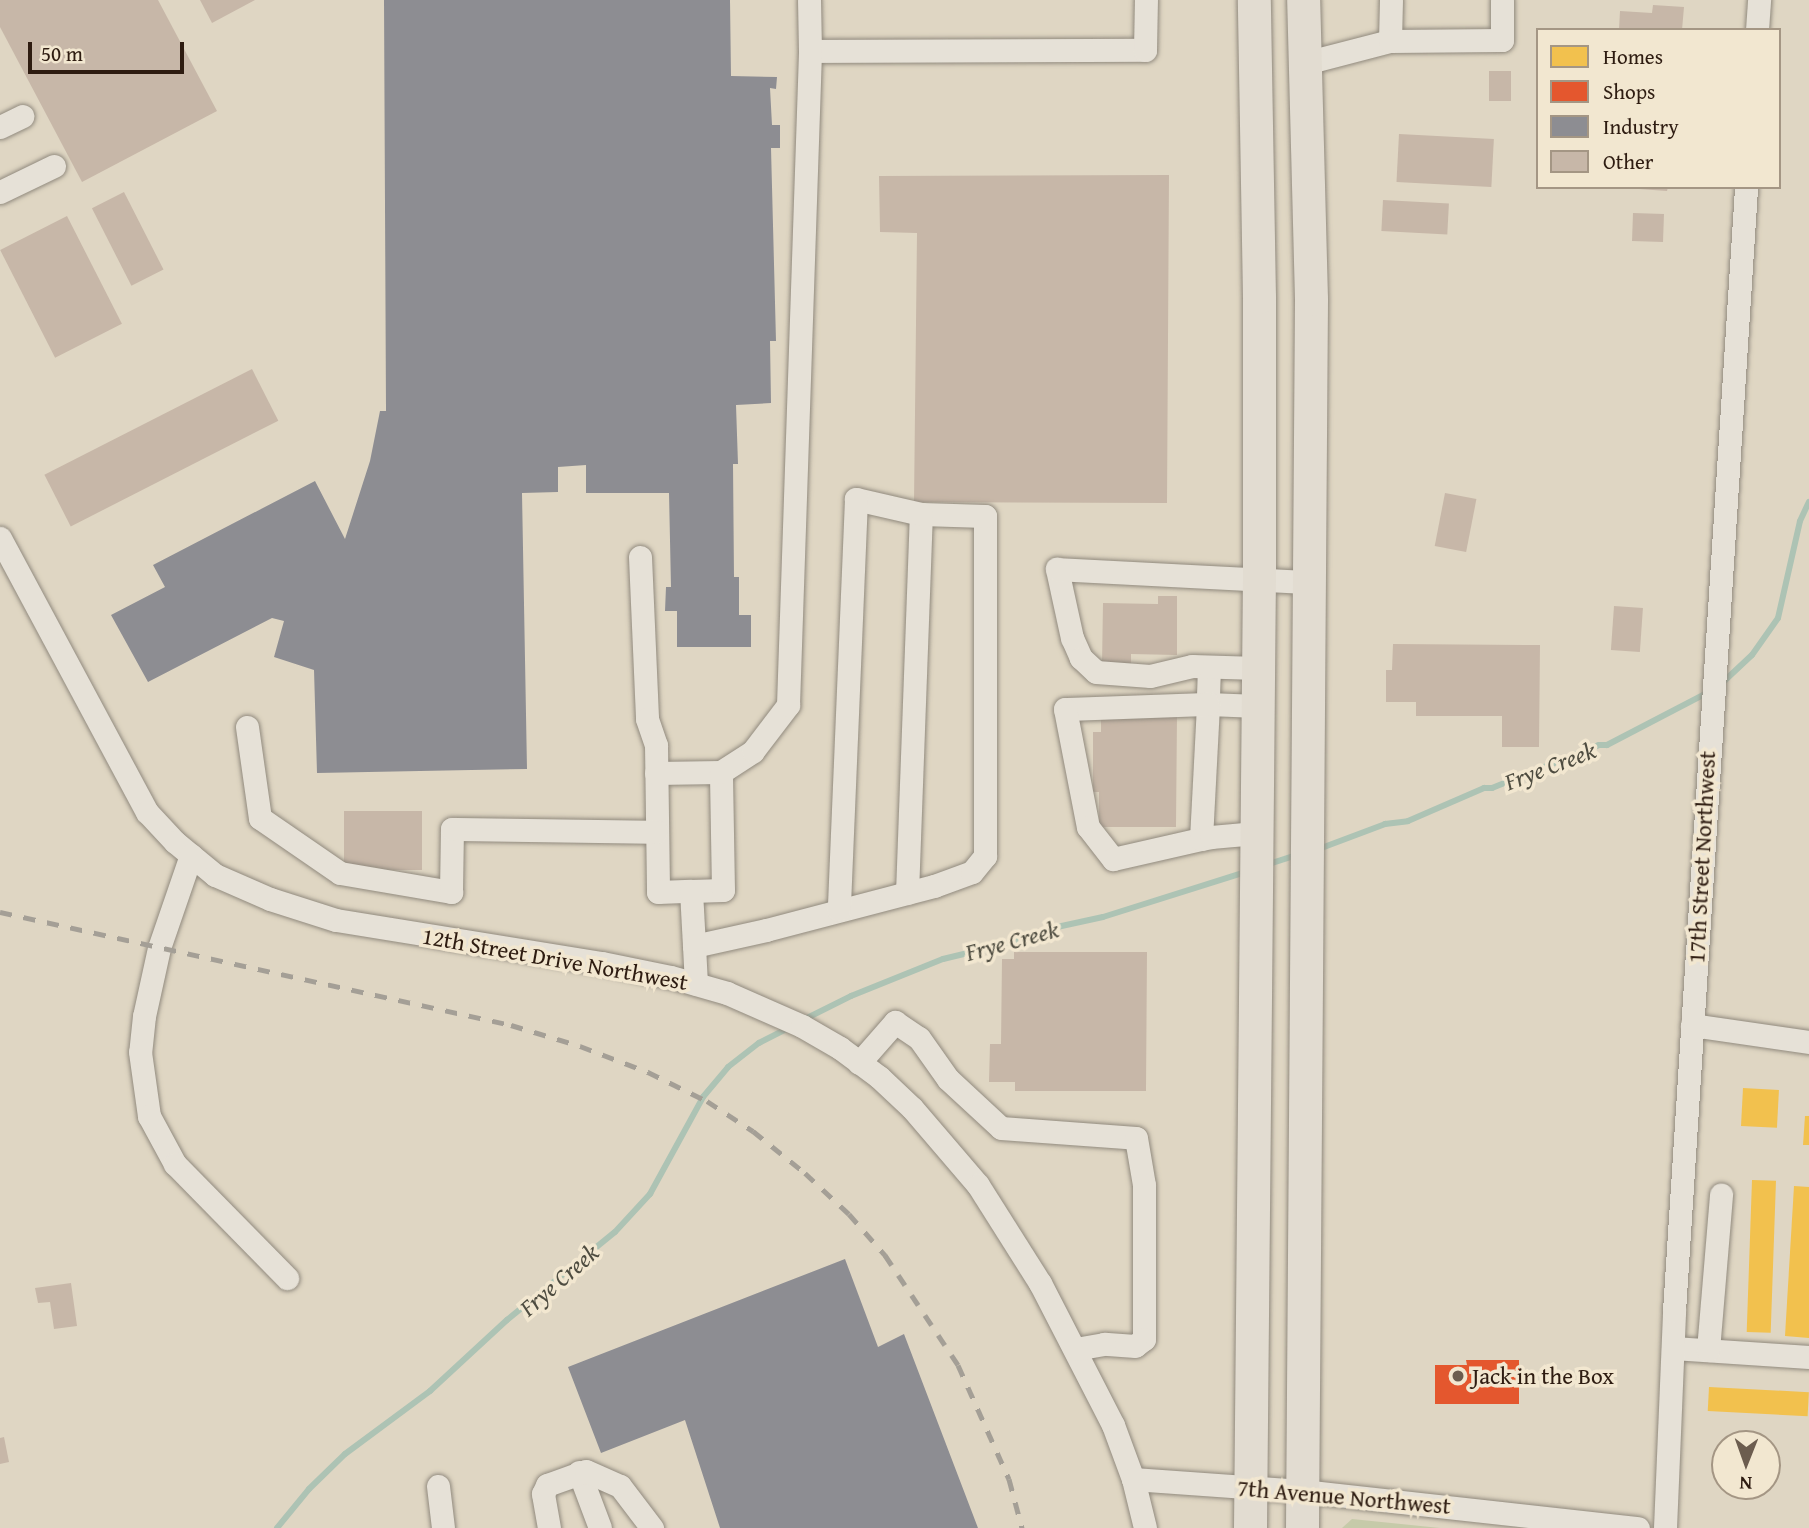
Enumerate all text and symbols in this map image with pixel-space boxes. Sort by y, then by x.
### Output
scale bar [32,28,187,72]
legend [1536,28,1781,189]
text: 50 m [41,38,83,69]
text: Homes [1603,41,1663,72]
text: Shops [1603,76,1655,107]
text: Industry [1603,111,1679,142]
text: Other [1603,146,1653,177]
water label: Frye Creek [1500,735,1600,797]
street label: 17th Street Northwest [1683,750,1721,964]
water label: Frye Creek [962,915,1062,967]
street label: 12th Street Drive Northwest [420,922,690,996]
water label: Frye Creek [514,1238,604,1322]
place label: Jack in the Box [1472,1362,1614,1390]
marker: Jack in the Box [1450,1368,1466,1384]
north arrow [1711,1430,1781,1500]
text: N [1739,1470,1752,1498]
street label: 7th Avenue Northwest [1236,1474,1452,1520]

